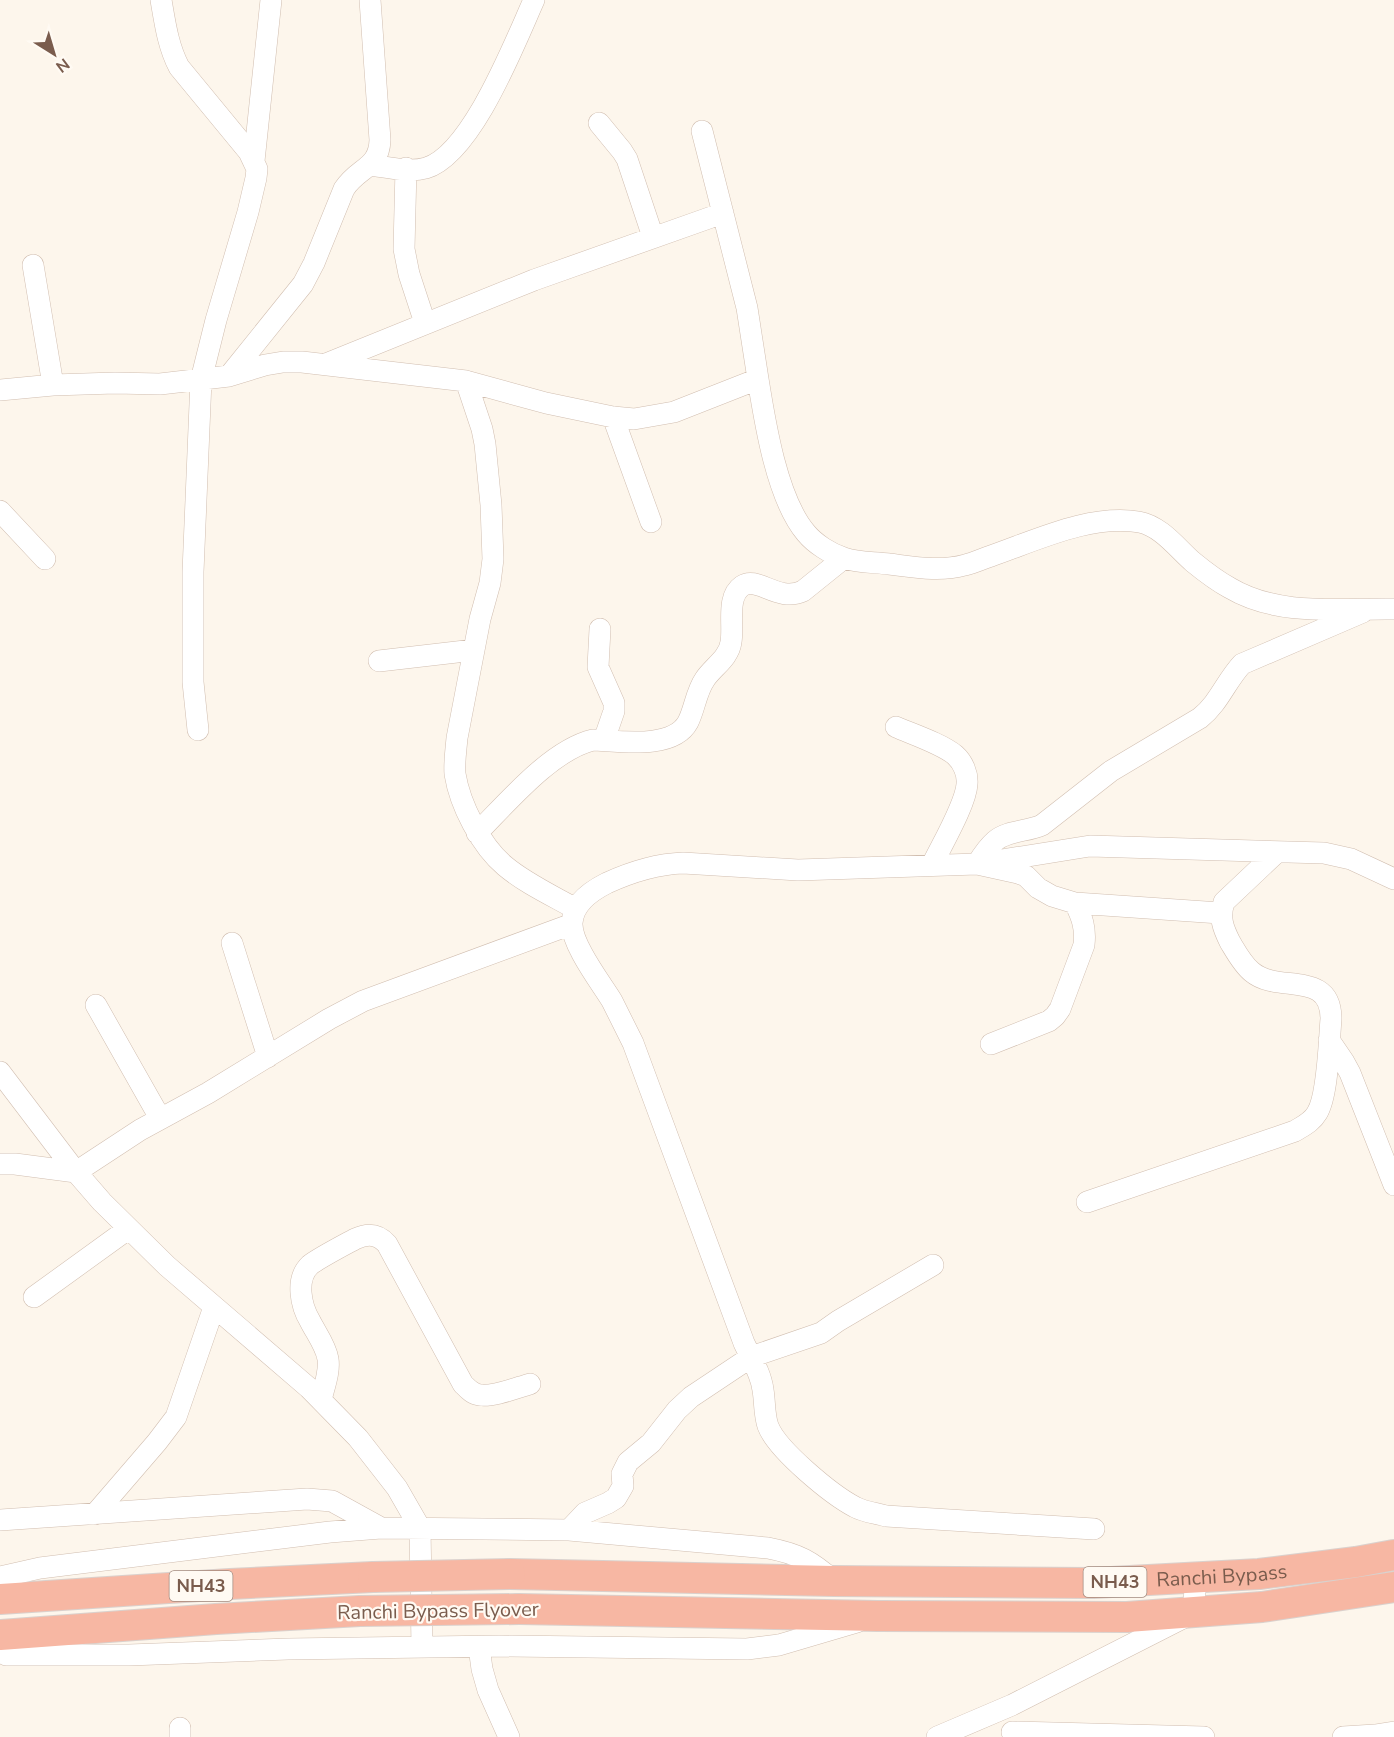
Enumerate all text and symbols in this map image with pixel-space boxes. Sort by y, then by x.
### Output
north arrow [24,24,84,84]
text: N [51,53,74,78]
street label: Ranchi Bypass [1156,1557,1289,1593]
road number: NH43 [1084,1567,1146,1597]
road number: NH43 [170,1571,232,1601]
street label: Ranchi Bypass Flyover [337,1596,539,1626]

